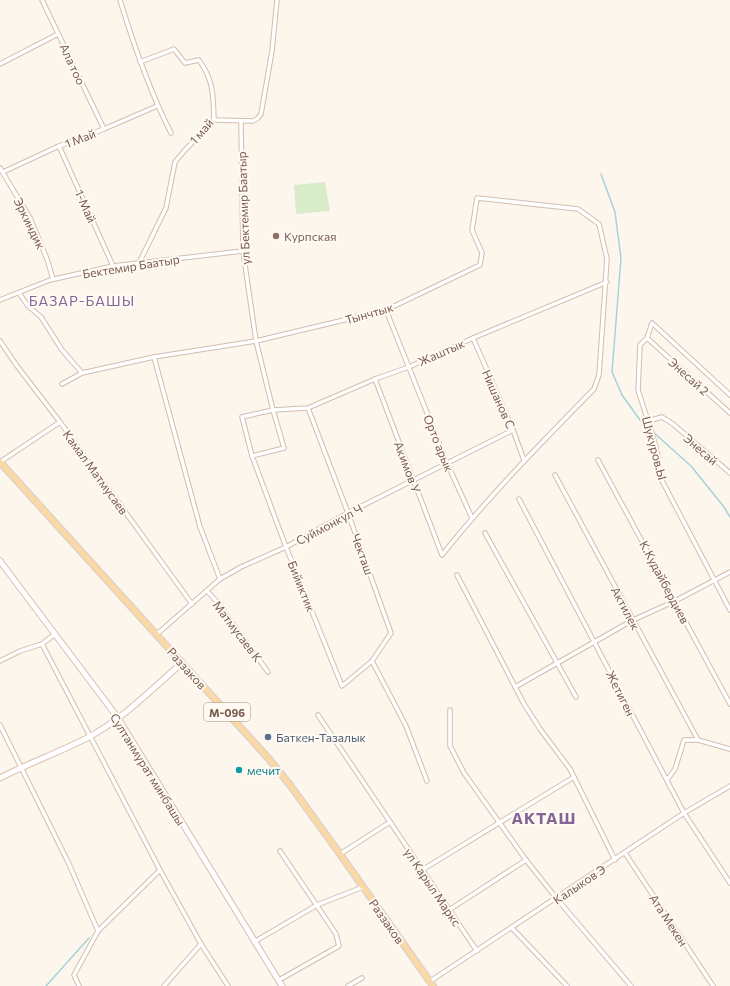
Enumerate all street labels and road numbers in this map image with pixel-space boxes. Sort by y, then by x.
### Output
street label: Ала тоо [57,41,89,87]
street label: 1 май [186,115,216,147]
street label: 1 Май [63,126,97,150]
street label: ул Бектемир Баатыр [234,151,252,265]
street label: 1-Май [73,187,99,225]
street label: Эркиндик [11,195,49,252]
street label: Бектемир Баатыр [81,251,181,281]
street label: Тынчтык [343,299,395,327]
street label: Жаштык [416,335,467,368]
street label: Энесай 2 [666,354,712,398]
street label: Нишанов С [480,367,518,431]
street label: Орто арык [421,413,457,474]
street label: Шукуров.Ы [640,415,670,481]
street label: Камал Матмусаев [61,427,131,517]
street label: Энесай [681,430,721,468]
street label: Акимов У [392,439,424,495]
street label: Суймонкул Ч [293,501,365,547]
street label: Чекташ [349,532,377,576]
street label: К.Кудайбердиев [637,538,693,626]
street label: Бийиктик [285,559,319,614]
street label: Актилек [609,584,643,633]
street label: Матмусаев К [210,598,266,664]
street label: Раззаков [165,644,209,692]
street label: Жетиген [604,668,638,718]
road number: М-096 [204,703,250,721]
street label: Султанмурат минбашы [108,710,188,828]
street label: ул Карыл Маркс [402,845,464,929]
street label: Калыков Э [550,861,608,907]
street label: Ата Мекен [647,891,691,949]
street label: Раззаков [367,896,407,946]

